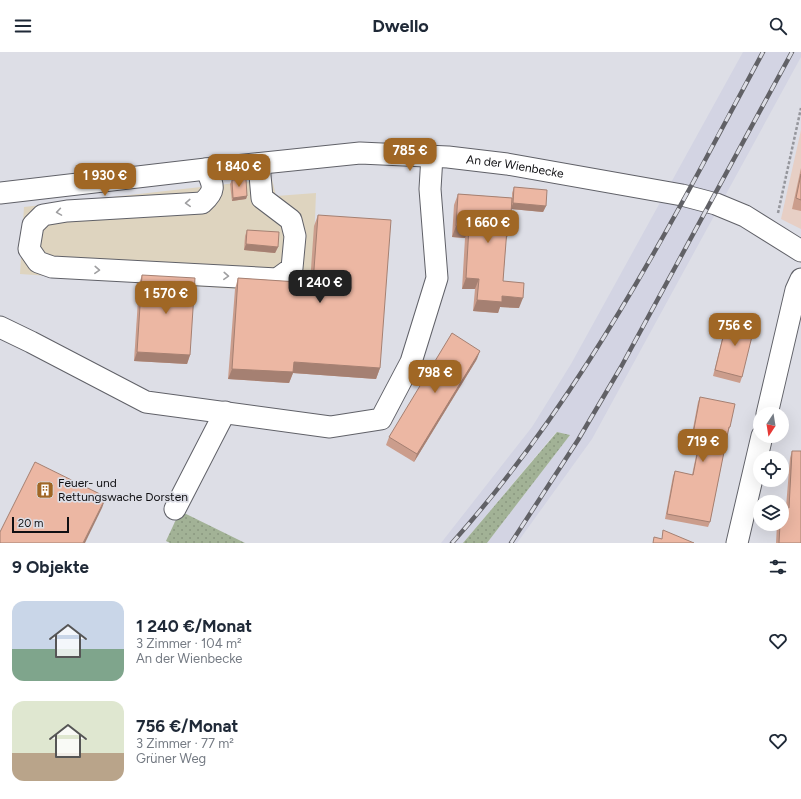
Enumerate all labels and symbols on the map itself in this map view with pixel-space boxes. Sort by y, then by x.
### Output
pin: 785 € [382,138,438,172]
street label: An der Wienbecke [466,152,565,181]
pin: 1 840 € [202,154,276,188]
pin: 1 930 € [68,163,142,197]
one-way arrow [185,199,191,208]
one-way arrow [56,207,62,216]
pin: 1 660 € [451,210,525,244]
one-way arrow [94,265,100,274]
pin: 1 240 € [283,270,357,304]
one-way arrow [223,272,229,281]
pin: 1 570 € [129,281,203,315]
pin: 756 € [707,313,763,347]
pin: 798 € [407,360,463,394]
north arrow [753,407,789,443]
pin: 719 € [675,429,731,463]
place label: Feuer- und Rettungswache Dorsten [58,476,188,504]
building icon: Feuer- und Rettungswache Dorsten [35,480,55,500]
scale bar [12,515,69,534]

